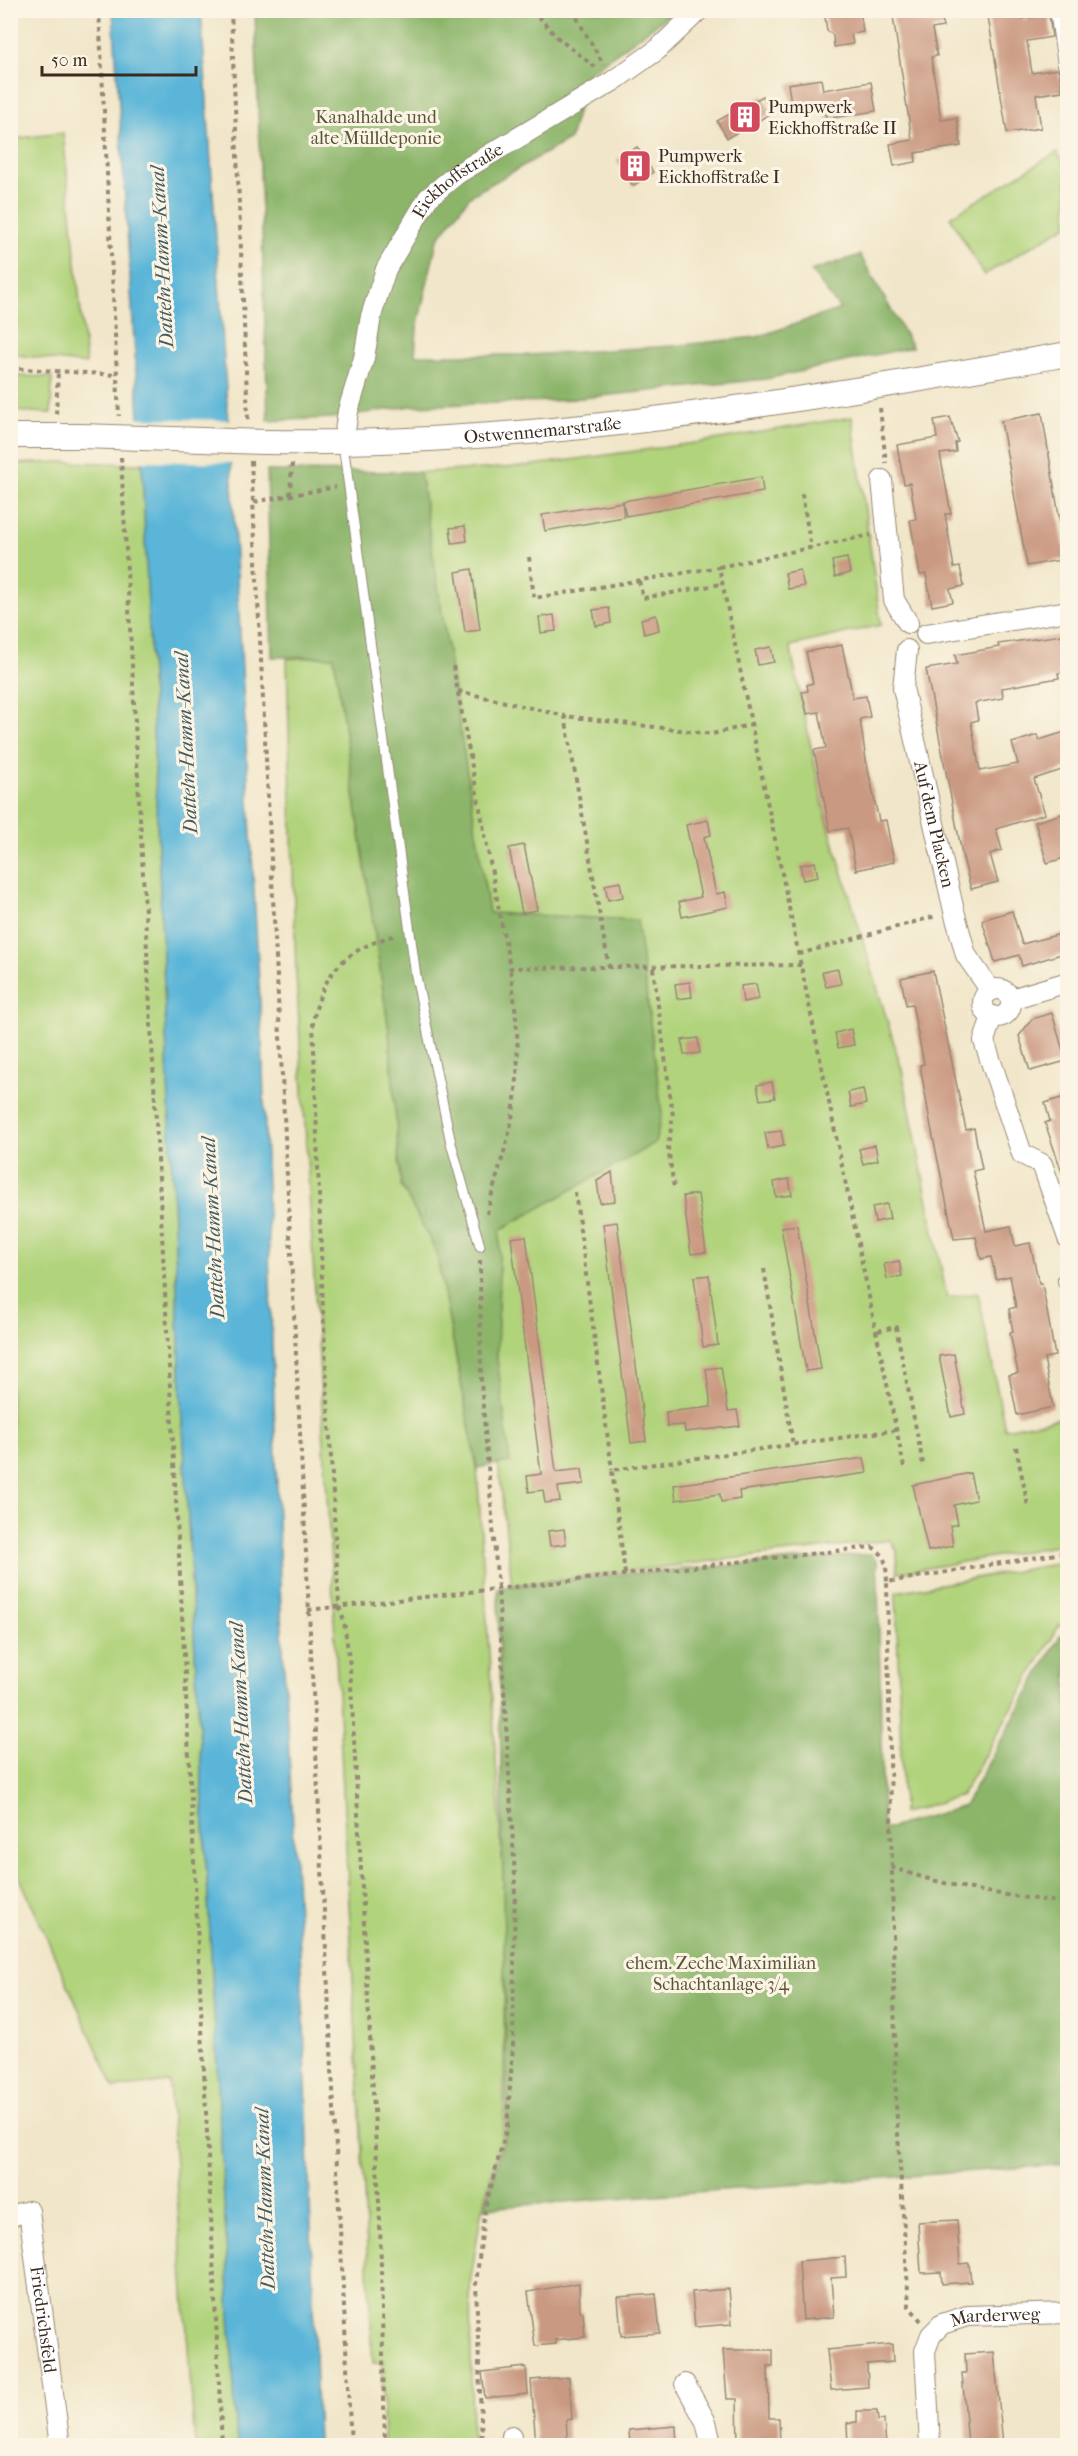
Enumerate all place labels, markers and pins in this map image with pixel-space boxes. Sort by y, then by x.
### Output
place label: Pumpwerk Eickhoffstraße II [768,97,897,139]
building icon: Pumpwerk Eickhoffstraße II [727,99,763,135]
place label: Pumpwerk Eickhoffstraße I [658,146,780,188]
building icon: Pumpwerk Eickhoffstraße I [617,148,653,184]

